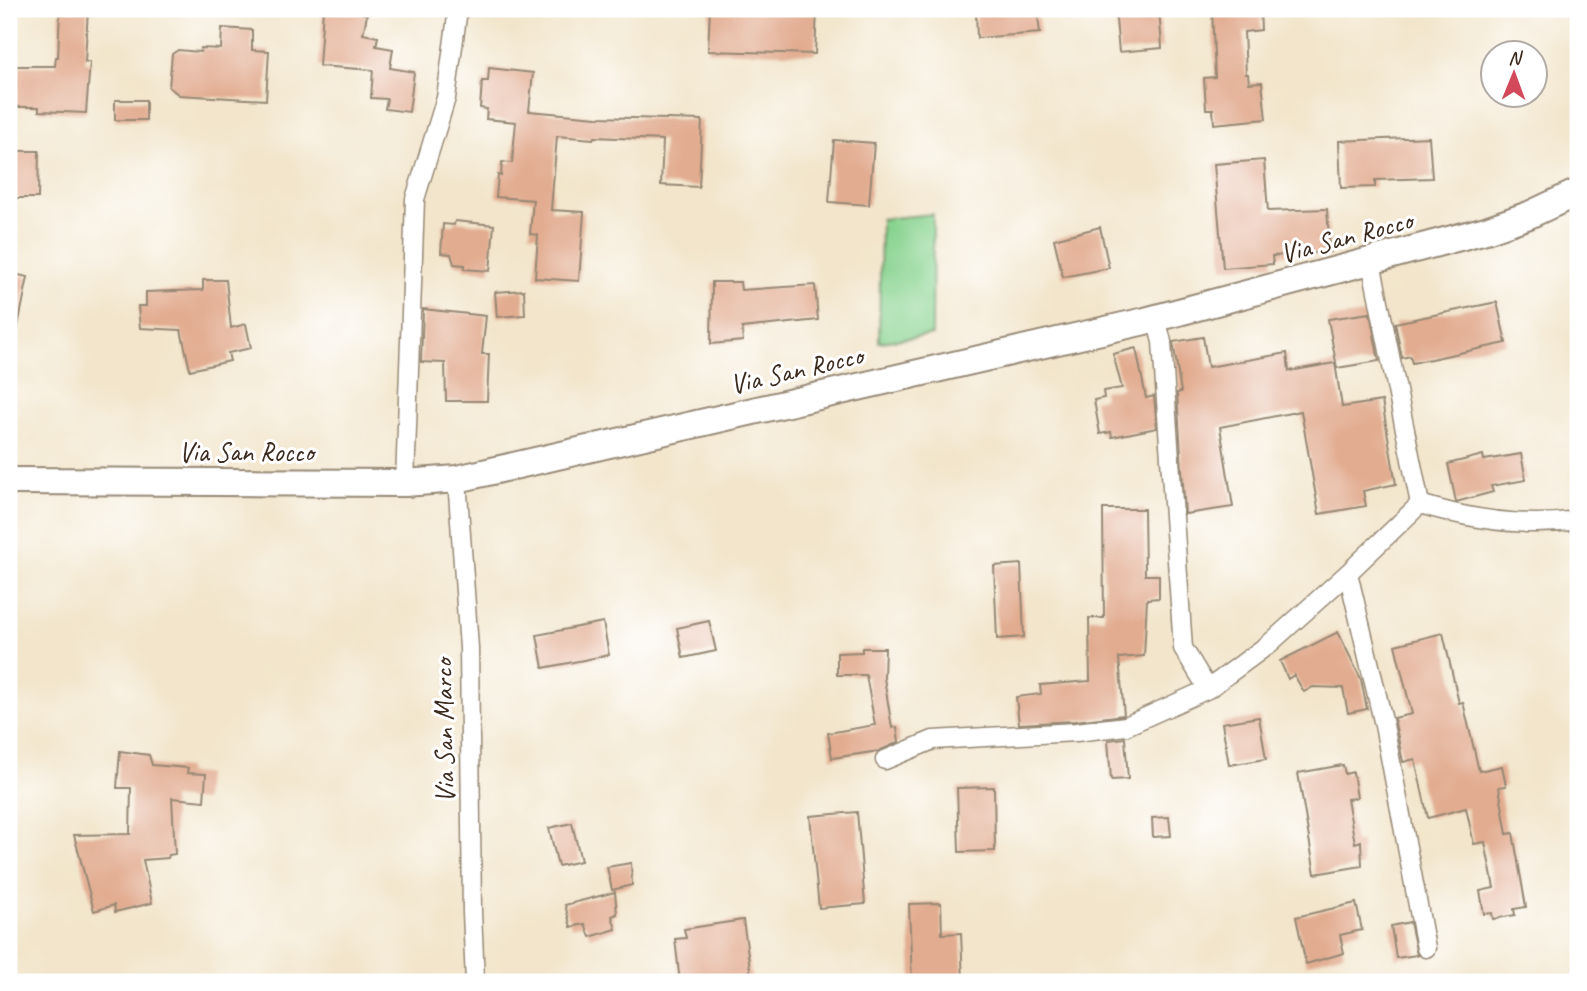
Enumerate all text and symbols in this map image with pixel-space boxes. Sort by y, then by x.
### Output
north arrow [1478,38,1548,108]
text: N [1508,46,1524,70]
street label: Via San Rocco [1276,201,1419,271]
street label: Via San Rocco [726,337,869,402]
street label: Via San Rocco [178,434,317,469]
street label: Via San Marco [425,655,462,803]

